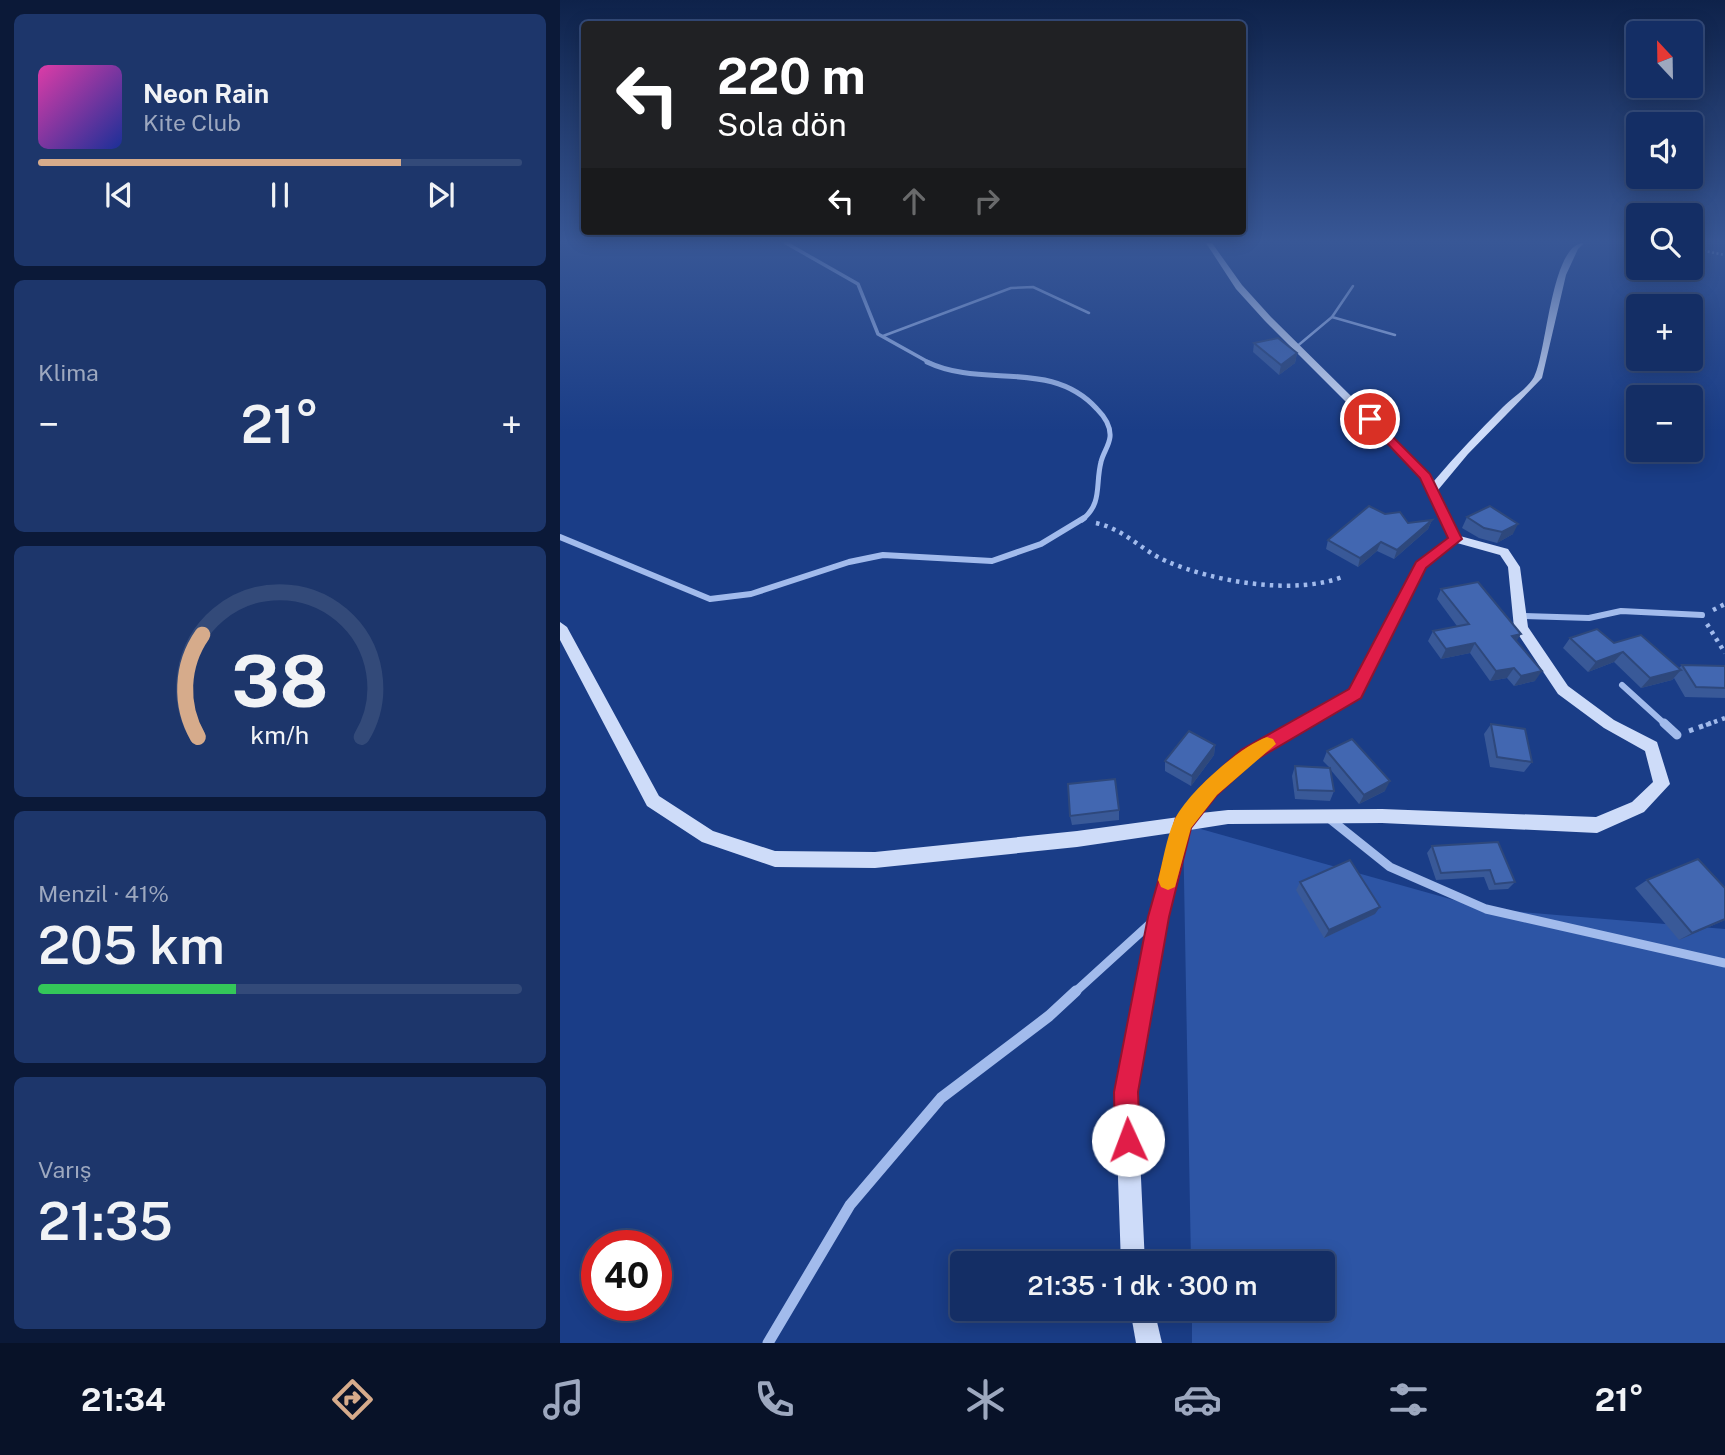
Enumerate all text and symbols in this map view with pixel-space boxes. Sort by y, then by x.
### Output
north arrow [1626,21,1703,98]
map controls [1626,21,1703,462]
text: 220 m [717,47,866,105]
icon: left [602,49,693,140]
text: Neon Rain [143,78,269,109]
text: Sola dön [717,106,847,143]
text: Kite Club [143,109,241,136]
button: sound [1626,112,1703,189]
icon: previous [100,176,138,214]
icon: pause [261,176,299,214]
icon: next [422,176,460,214]
icon: left [822,182,860,220]
icon: ahead [895,182,933,220]
icon: right [968,182,1006,220]
button: search [1626,203,1703,280]
button: + [1626,294,1703,371]
text: Klima [38,359,99,386]
button: − [1626,385,1703,462]
pin [1340,389,1400,449]
text: 21° [241,394,319,455]
icon: arrive [1351,400,1389,438]
text: − [38,402,59,447]
text: + [501,402,522,447]
text: 38 [231,639,329,724]
text: km/h [251,720,309,750]
text: Menzil · 41% [38,880,169,907]
text: 205 km [38,915,225,976]
position arrow [1091,1103,1165,1177]
text: Varış [38,1156,91,1183]
text: 21:35 [38,1191,173,1252]
speed limit sign: 40 [581,1230,672,1321]
text: 21:35 · 1 dk · 300 m [1028,1270,1257,1301]
icon: directions [328,1375,377,1424]
icon: music [539,1375,588,1424]
icon: phone [750,1375,799,1424]
icon: climate [961,1375,1010,1424]
icon: car [1173,1375,1222,1424]
icon: filters [1384,1375,1433,1424]
text: 21:34 [81,1381,166,1418]
text: 21° [1595,1381,1644,1418]

